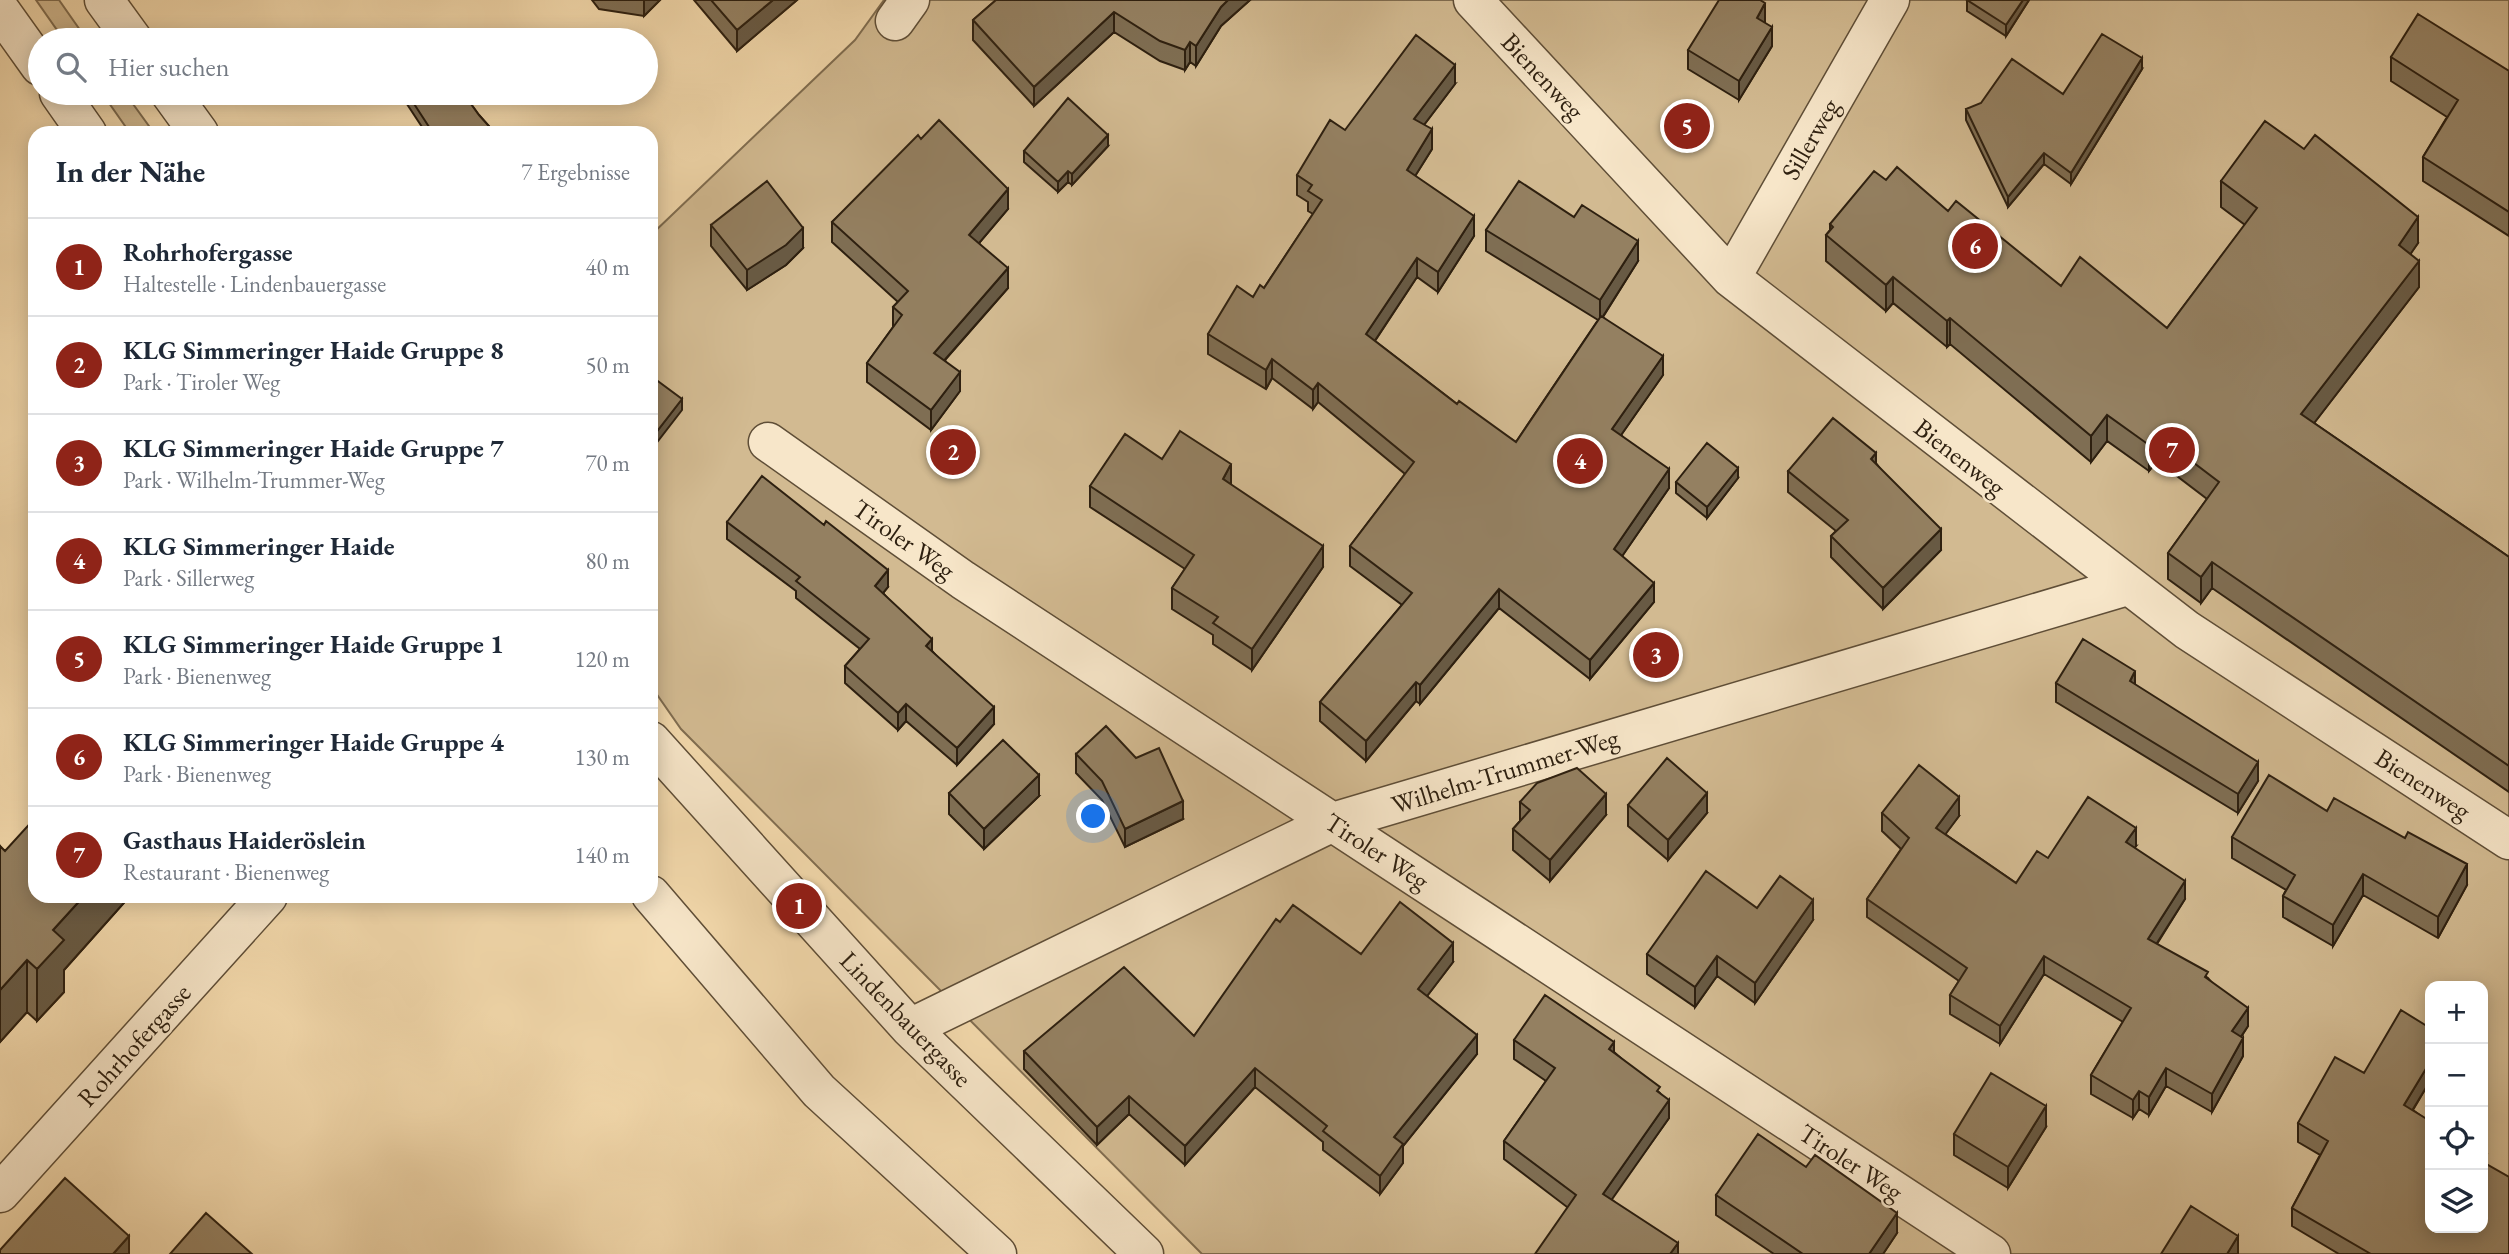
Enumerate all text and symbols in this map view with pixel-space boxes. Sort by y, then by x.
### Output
street label: Bienenweg [1494,25,1593,127]
search box [28,28,658,105]
icon: search [52,48,90,86]
text: Hier suchen [108,50,229,84]
street label: Sillerweg [1773,92,1847,186]
pin: 5 [1664,100,1710,152]
text: In der Nähe [56,152,205,191]
text: 7 Ergebnisse [521,157,630,187]
pin: 6 [1952,220,1998,272]
text: Rohrhofergasse [123,235,293,269]
text: 1 [73,252,85,282]
text: 40 m [585,252,630,282]
text: Haltestelle · Lindenbauergasse [123,269,386,299]
text: KLG Simmeringer Haide Gruppe 8 [123,333,504,367]
text: 2 [73,350,85,380]
text: 50 m [585,350,630,380]
text: Park · Tiroler Weg [123,367,280,397]
street label: Bienenweg [1907,411,2013,504]
pin: 7 [2149,424,2195,476]
pin: 2 [930,426,976,478]
text: KLG Simmeringer Haide Gruppe 7 [123,431,504,465]
pin: 4 [1557,435,1603,487]
text: 3 [73,448,85,478]
text: 70 m [585,448,630,478]
text: Park · Wilhelm-Trummer-Weg [123,465,385,495]
street label: Tiroler Weg [846,491,963,587]
text: KLG Simmeringer Haide [123,529,395,563]
text: 4 [73,546,85,576]
text: 80 m [585,546,630,576]
text: Park · Sillerweg [123,563,254,593]
text: KLG Simmeringer Haide Gruppe 1 [123,627,504,661]
pin: 3 [1633,629,1679,681]
text: 5 [73,644,85,674]
text: 120 m [574,644,630,674]
text: Park · Bienenweg [123,661,271,691]
street label: Wilhelm-Trummer-Weg [1387,720,1623,822]
text: KLG Simmeringer Haide Gruppe 4 [123,725,504,759]
street label: Bienenweg [2369,741,2478,828]
text: 6 [73,742,85,772]
text: 130 m [574,742,630,772]
text: Park · Bienenweg [123,759,271,789]
your location [1076,799,1110,833]
street label: Tiroler Weg [1318,805,1436,898]
text: Gasthaus Haideröslein [123,823,366,857]
text: 7 [73,840,85,870]
text: 140 m [574,840,630,870]
text: Restaurant · Bienenweg [123,857,329,887]
pin: 1 [776,880,822,932]
street label: Lindenbauergasse [832,944,980,1094]
street label: Rohrhofergasse [70,976,198,1114]
map controls [2425,981,2488,1233]
button: + [2425,981,2488,1044]
button: − [2425,1044,2488,1107]
button: locate [2425,1107,2488,1170]
street label: Tiroler Weg [1792,1116,1910,1209]
button: layers [2425,1170,2488,1233]

